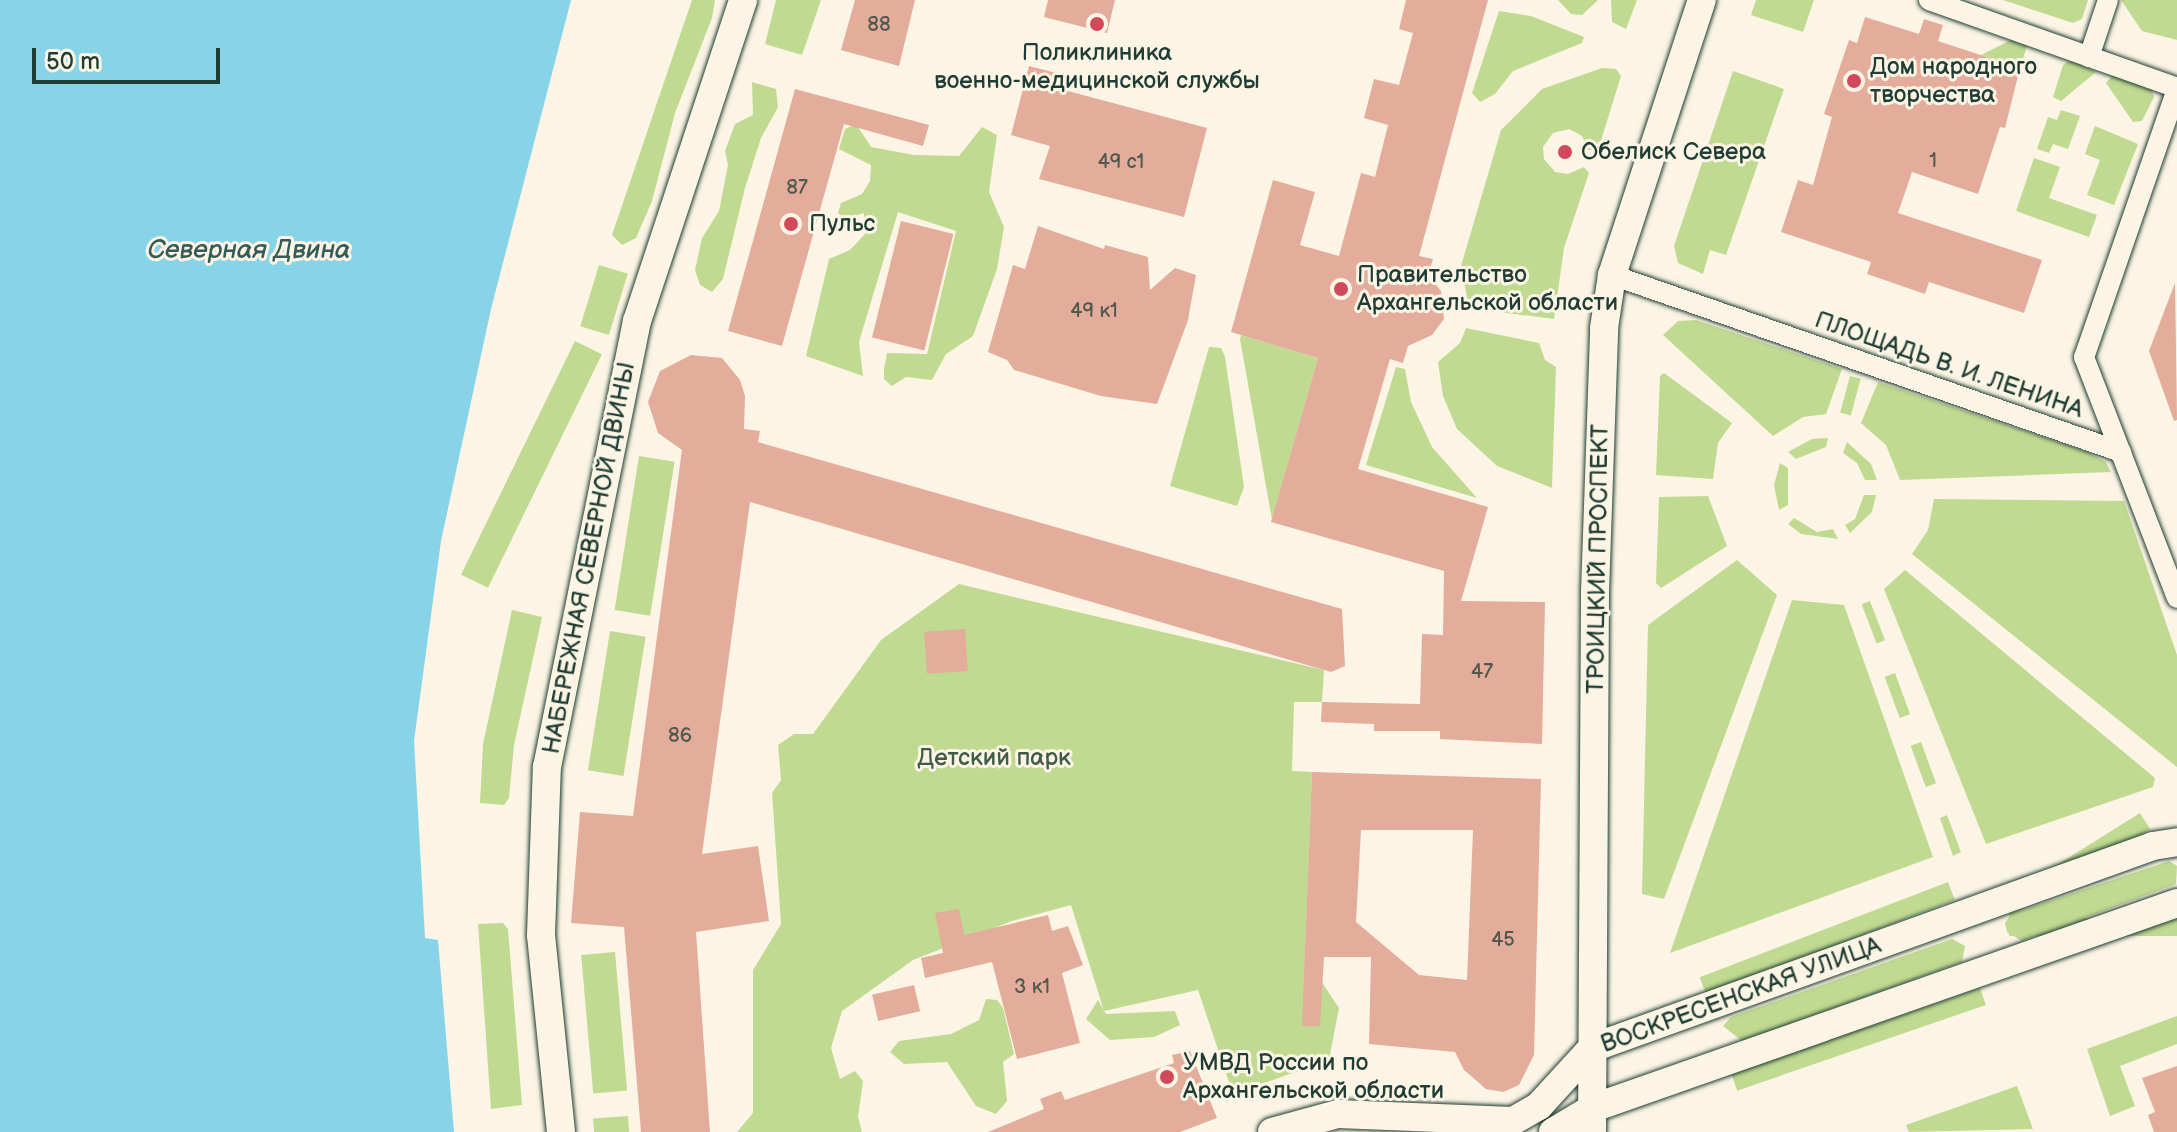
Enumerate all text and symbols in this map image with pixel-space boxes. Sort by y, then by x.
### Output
house number: 88 [867,13,891,37]
marker: Поликлиника военно-медицинской службы [1086,13,1108,35]
scale bar [36,32,224,82]
place label: Поликлиника военно-медицинской службы [934,39,1260,95]
text: 50 m [46,47,100,76]
place label: Дом народного творчества [1870,53,2037,109]
marker: Дом народного творчества [1845,72,1863,90]
place label: Обелиск Севера [1581,138,1766,166]
marker: Обелиск Севера [1556,143,1574,161]
house number: 1 [1929,149,1937,173]
house number: 49 с1 [1098,150,1144,174]
house number: 87 [786,176,808,200]
place label: Пульс [809,210,875,238]
marker: Пульс [780,213,802,235]
water label: Северная Двина [147,235,351,267]
place label: Правительство Архангельской области [1357,261,1618,317]
marker: Правительство Архангельской области [1332,280,1350,298]
house number: 49 к1 [1070,299,1118,323]
street label: ПЛОЩАДЬ В. И. ЛЕНИНА [1811,306,2087,424]
street label: НАБЕРЕЖНАЯ СЕВЕРНОЙ ДВИНЫ [537,360,641,756]
street label: ТРОИЦКИЙ ПРОСПЕКТ [1581,424,1615,694]
house number: 47 [1471,660,1493,684]
house number: 86 [668,724,692,748]
park label: Детский парк [917,744,1071,772]
house number: 45 [1491,928,1515,952]
street label: ВОСКРЕСЕНСКАЯ УЛИЦА [1597,931,1885,1059]
house number: 3 к1 [1014,975,1050,999]
place label: УМВД России по Архангельской области [1183,1049,1444,1105]
marker: УМВД России по Архангельской области [1158,1068,1176,1086]

